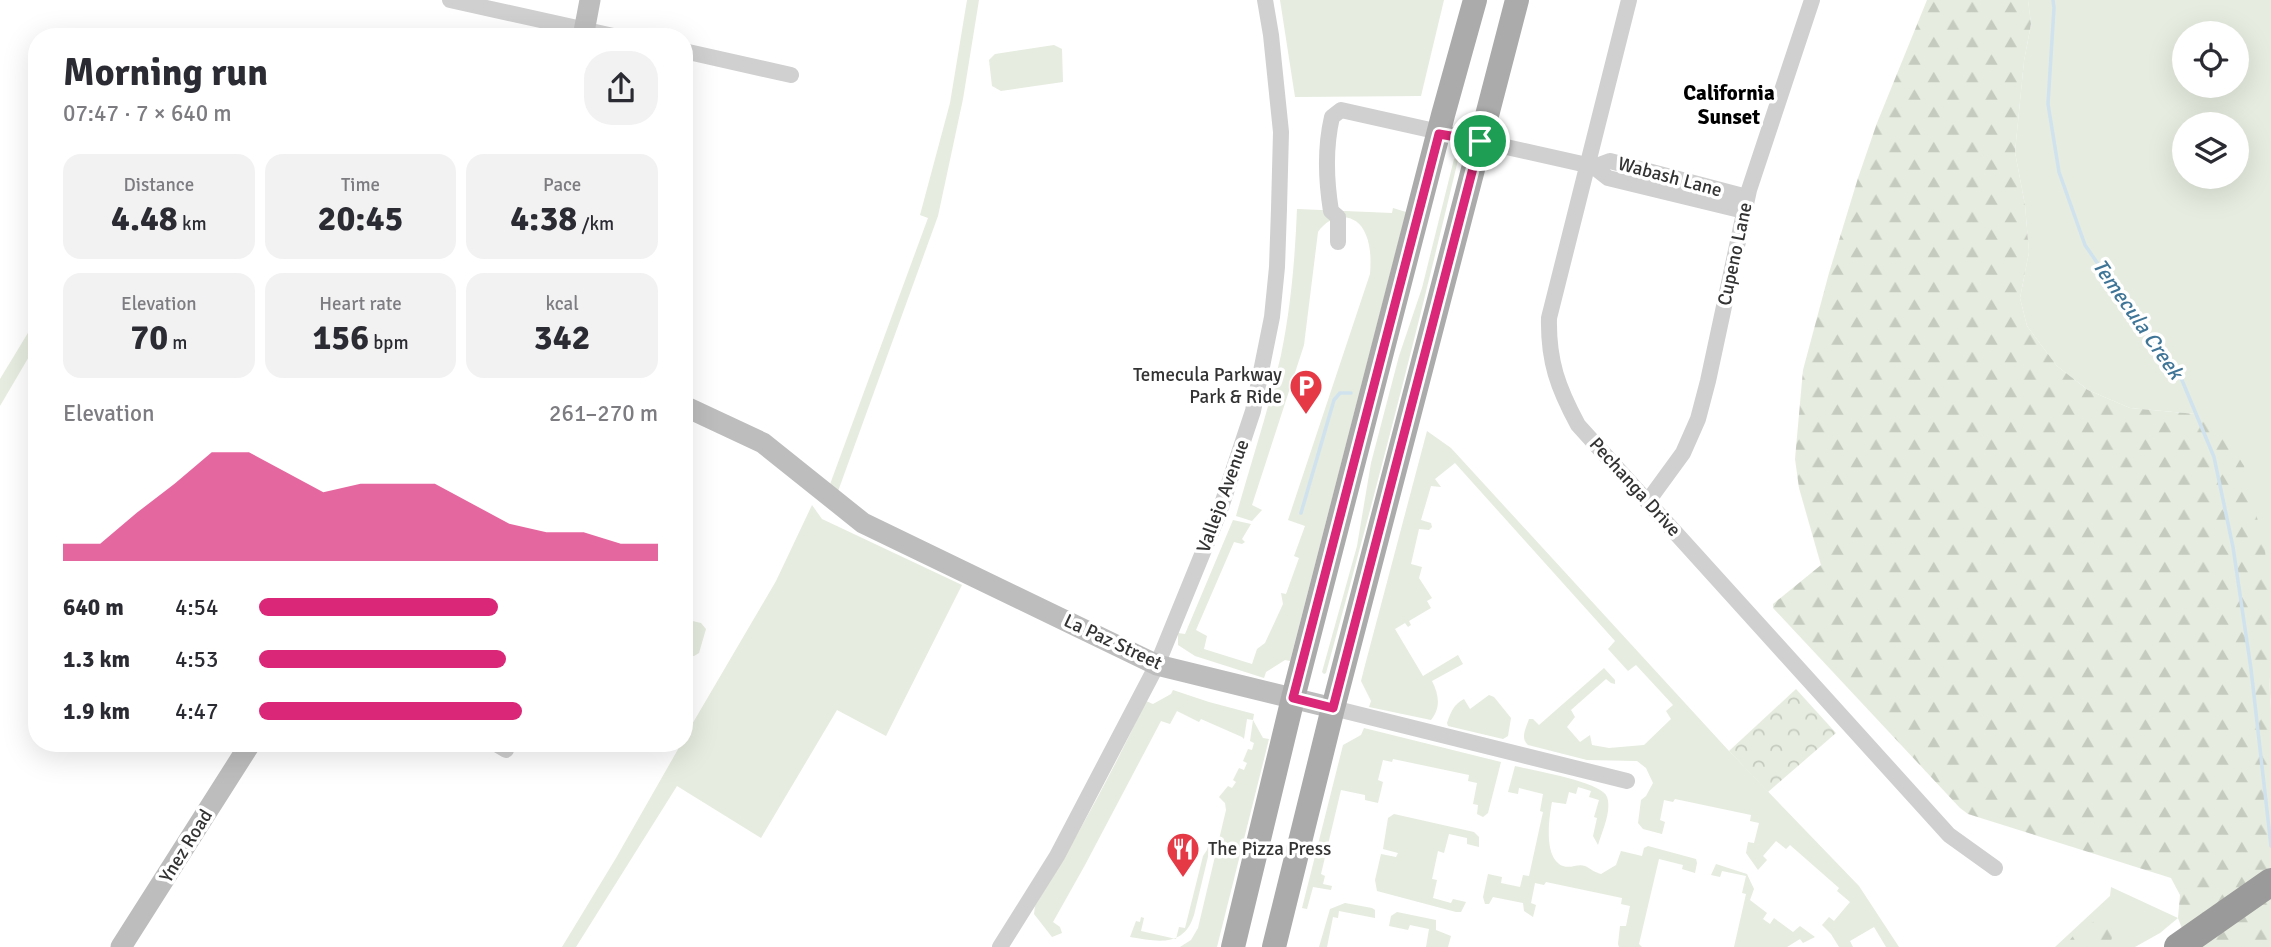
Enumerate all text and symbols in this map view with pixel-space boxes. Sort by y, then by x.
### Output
map controls [2172,21,2249,189]
button: locate [2172,21,2249,98]
text: Morning run [63,49,268,96]
button: share [584,51,658,125]
district label: California Sunset [1683,80,1775,130]
text: 07:47 · 7 × 640 m [63,99,232,128]
pin [1450,111,1510,171]
button: layers [2172,112,2249,189]
icon: arrive [1461,122,1499,160]
street label: Wabash Lane [1615,152,1725,202]
text: Distance [123,173,194,197]
text: Time [341,173,380,197]
text: Pace [543,173,581,197]
text: 4.48 [111,197,178,240]
text: 20:45 [318,197,403,240]
text: 4:38 [510,197,577,240]
street label: Cupeno Lane [1712,200,1758,308]
text: km [178,212,207,236]
text: /km [577,212,614,236]
water label: Temecula Creek [2087,254,2190,386]
text: Elevation [121,292,197,316]
text: Heart rate [319,292,402,316]
text: kcal [546,292,579,316]
text: 70 [130,316,168,359]
text: 156 [312,316,369,359]
text: 342 [534,316,591,359]
text: m [168,331,187,355]
text: bpm [369,331,409,355]
place label: Temecula Parkway Park & Ride [1133,363,1282,409]
parking icon: Temecula Parkway Park & Ride [1287,367,1325,416]
text: Elevation [63,399,155,428]
text: 261–270 m [549,399,658,428]
street label: Pechanga Drive [1584,432,1686,542]
street label: Vallejo Avenue [1191,436,1255,556]
text: 640 m [63,593,124,622]
text: 4:54 [175,593,218,622]
street label: La Paz Street [1060,609,1166,675]
text: 1.3 km [63,645,130,674]
text: 4:53 [175,645,218,674]
text: 1.9 km [63,697,130,726]
text: 4:47 [175,697,218,726]
street label: Ynez Road [154,805,218,887]
restaurant icon: The Pizza Press [1164,830,1202,879]
place label: The Pizza Press [1208,837,1331,861]

